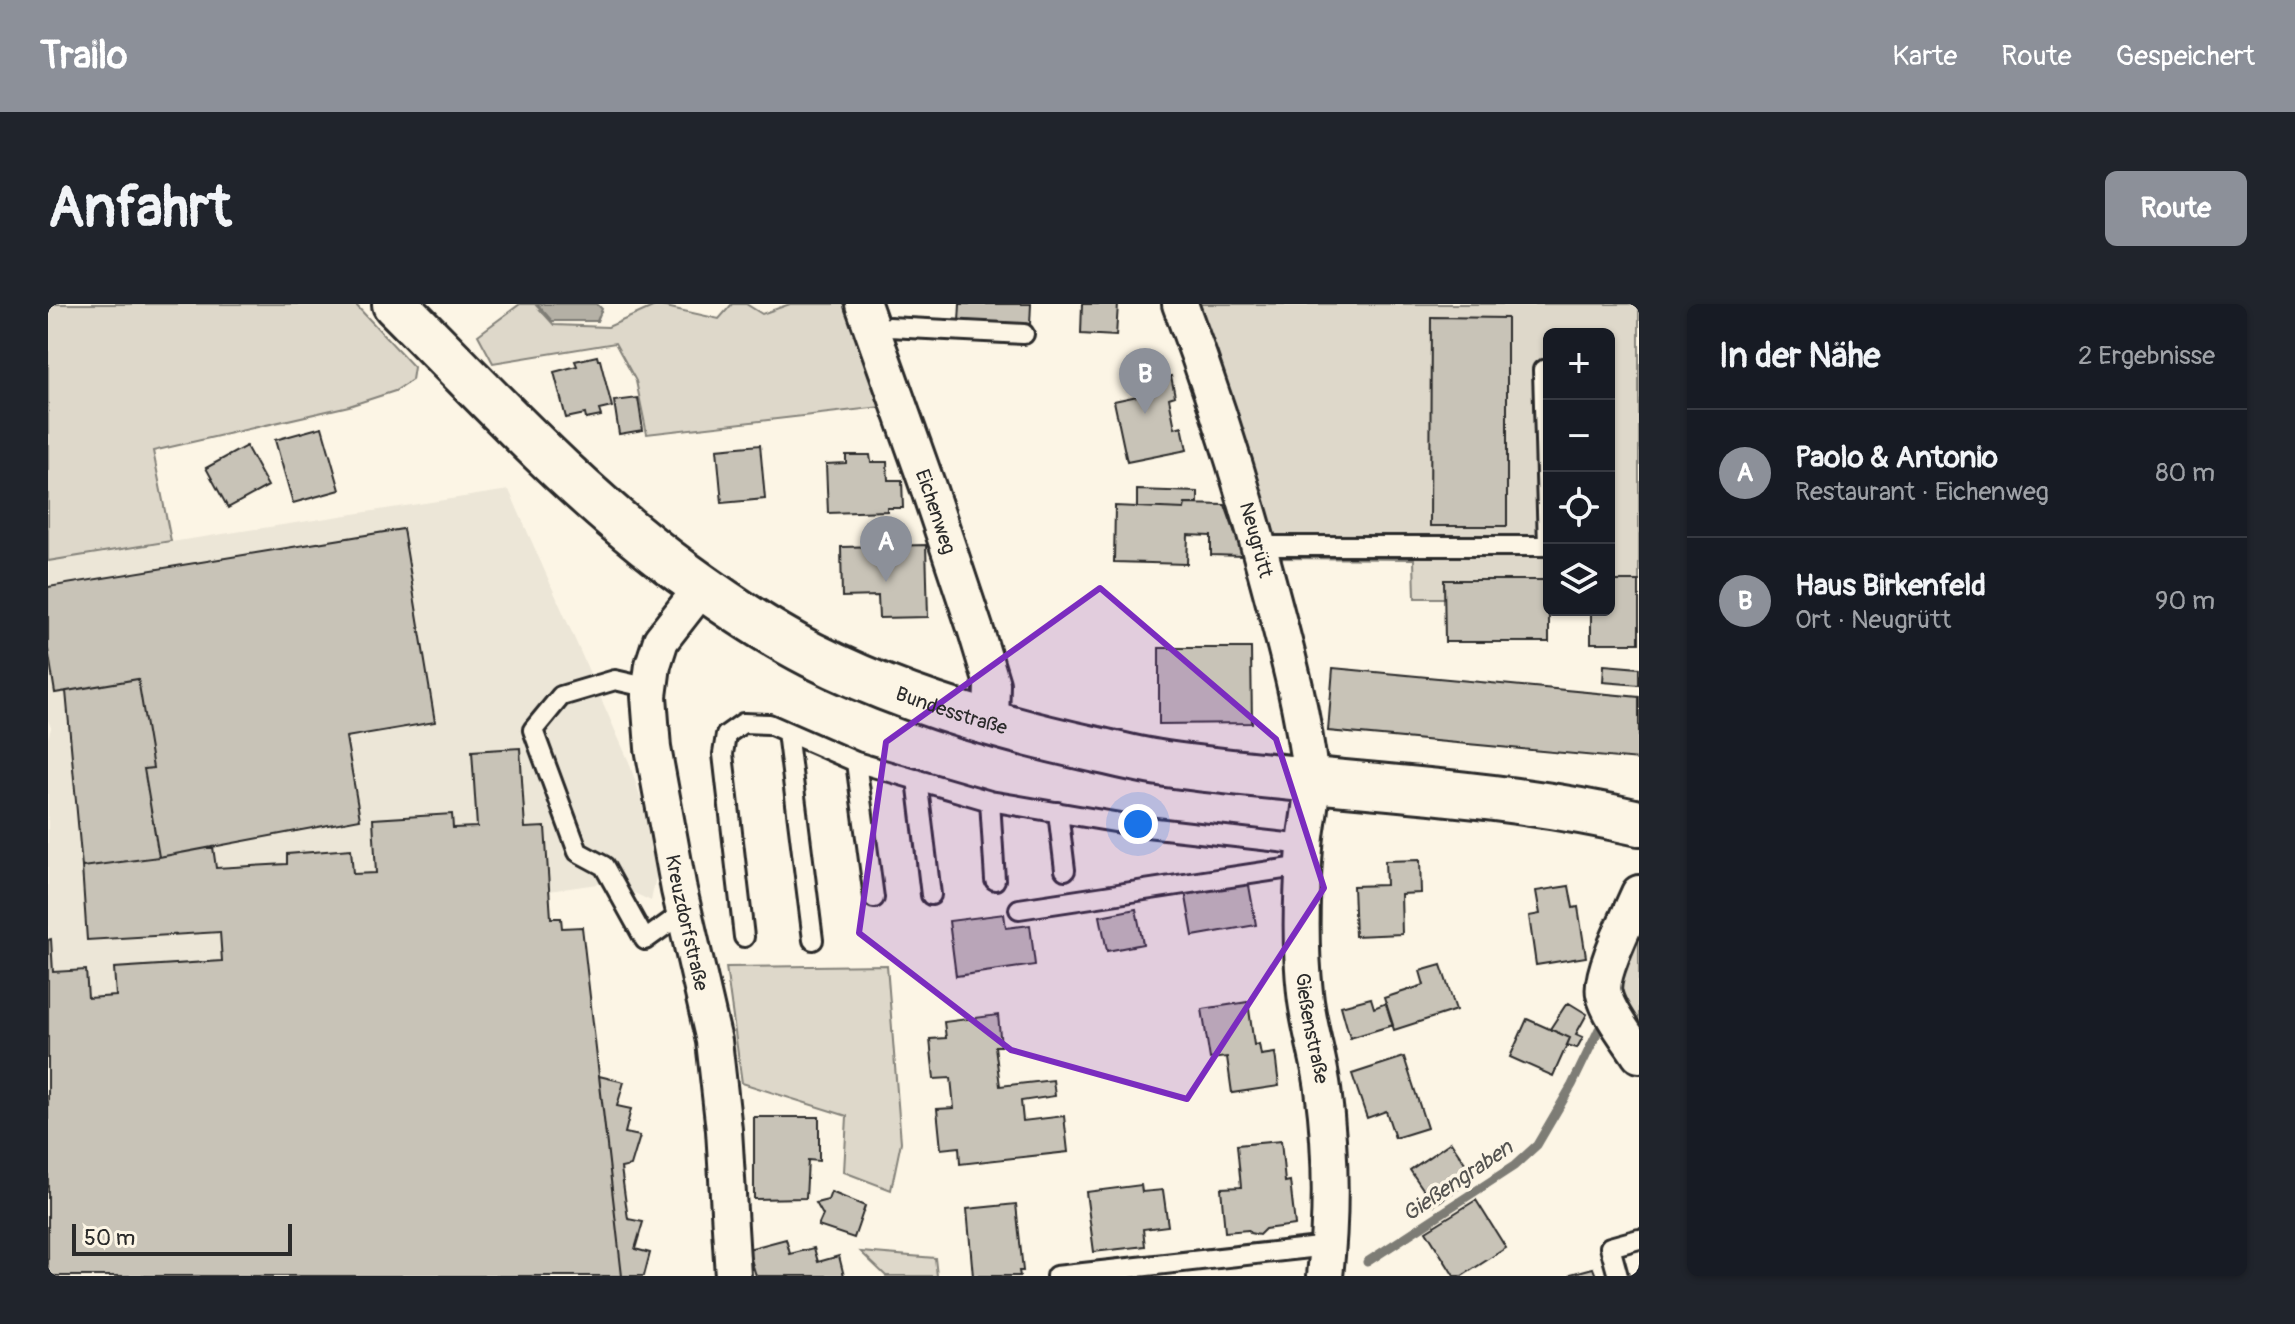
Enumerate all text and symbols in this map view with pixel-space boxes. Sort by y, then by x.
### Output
text: Trailo [40,32,127,80]
text: Karte [1892,39,1957,74]
text: Route [2001,39,2072,74]
text: Gespeichert [2116,39,2255,74]
button: Route [2105,171,2247,246]
text: Anfahrt [48,174,231,243]
map controls [1543,328,1615,616]
button: + [1543,328,1615,400]
text: In der Nähe [1719,335,1880,378]
text: 2 Ergebnisse [2078,340,2215,372]
pin: B [1119,348,1171,414]
button: − [1543,400,1615,472]
text: Paolo & Antonio [1795,439,1998,476]
text: A [1737,457,1753,489]
text: 80 m [2155,457,2215,489]
street label: Eichenweg [910,466,961,557]
button: locate [1543,472,1615,544]
text: Restaurant · Eichenweg [1795,476,2049,508]
street label: Neugrütt [1234,499,1279,581]
pin: A [860,516,912,582]
button: layers [1543,544,1615,616]
text: Haus Birkenfeld [1795,567,1986,604]
text: B [1738,585,1752,617]
text: 90 m [2155,585,2215,617]
text: Ort · Neugrütt [1795,604,1951,636]
street label: Bundesstraße [892,681,1010,741]
your location [1118,804,1158,844]
street label: Kreuzdorfstraße [660,853,714,993]
street label: Gießenstraße [1290,972,1334,1086]
water label: Gießengraben [1397,1133,1519,1228]
scale bar [72,1220,292,1256]
text: 50 m [84,1224,135,1252]

